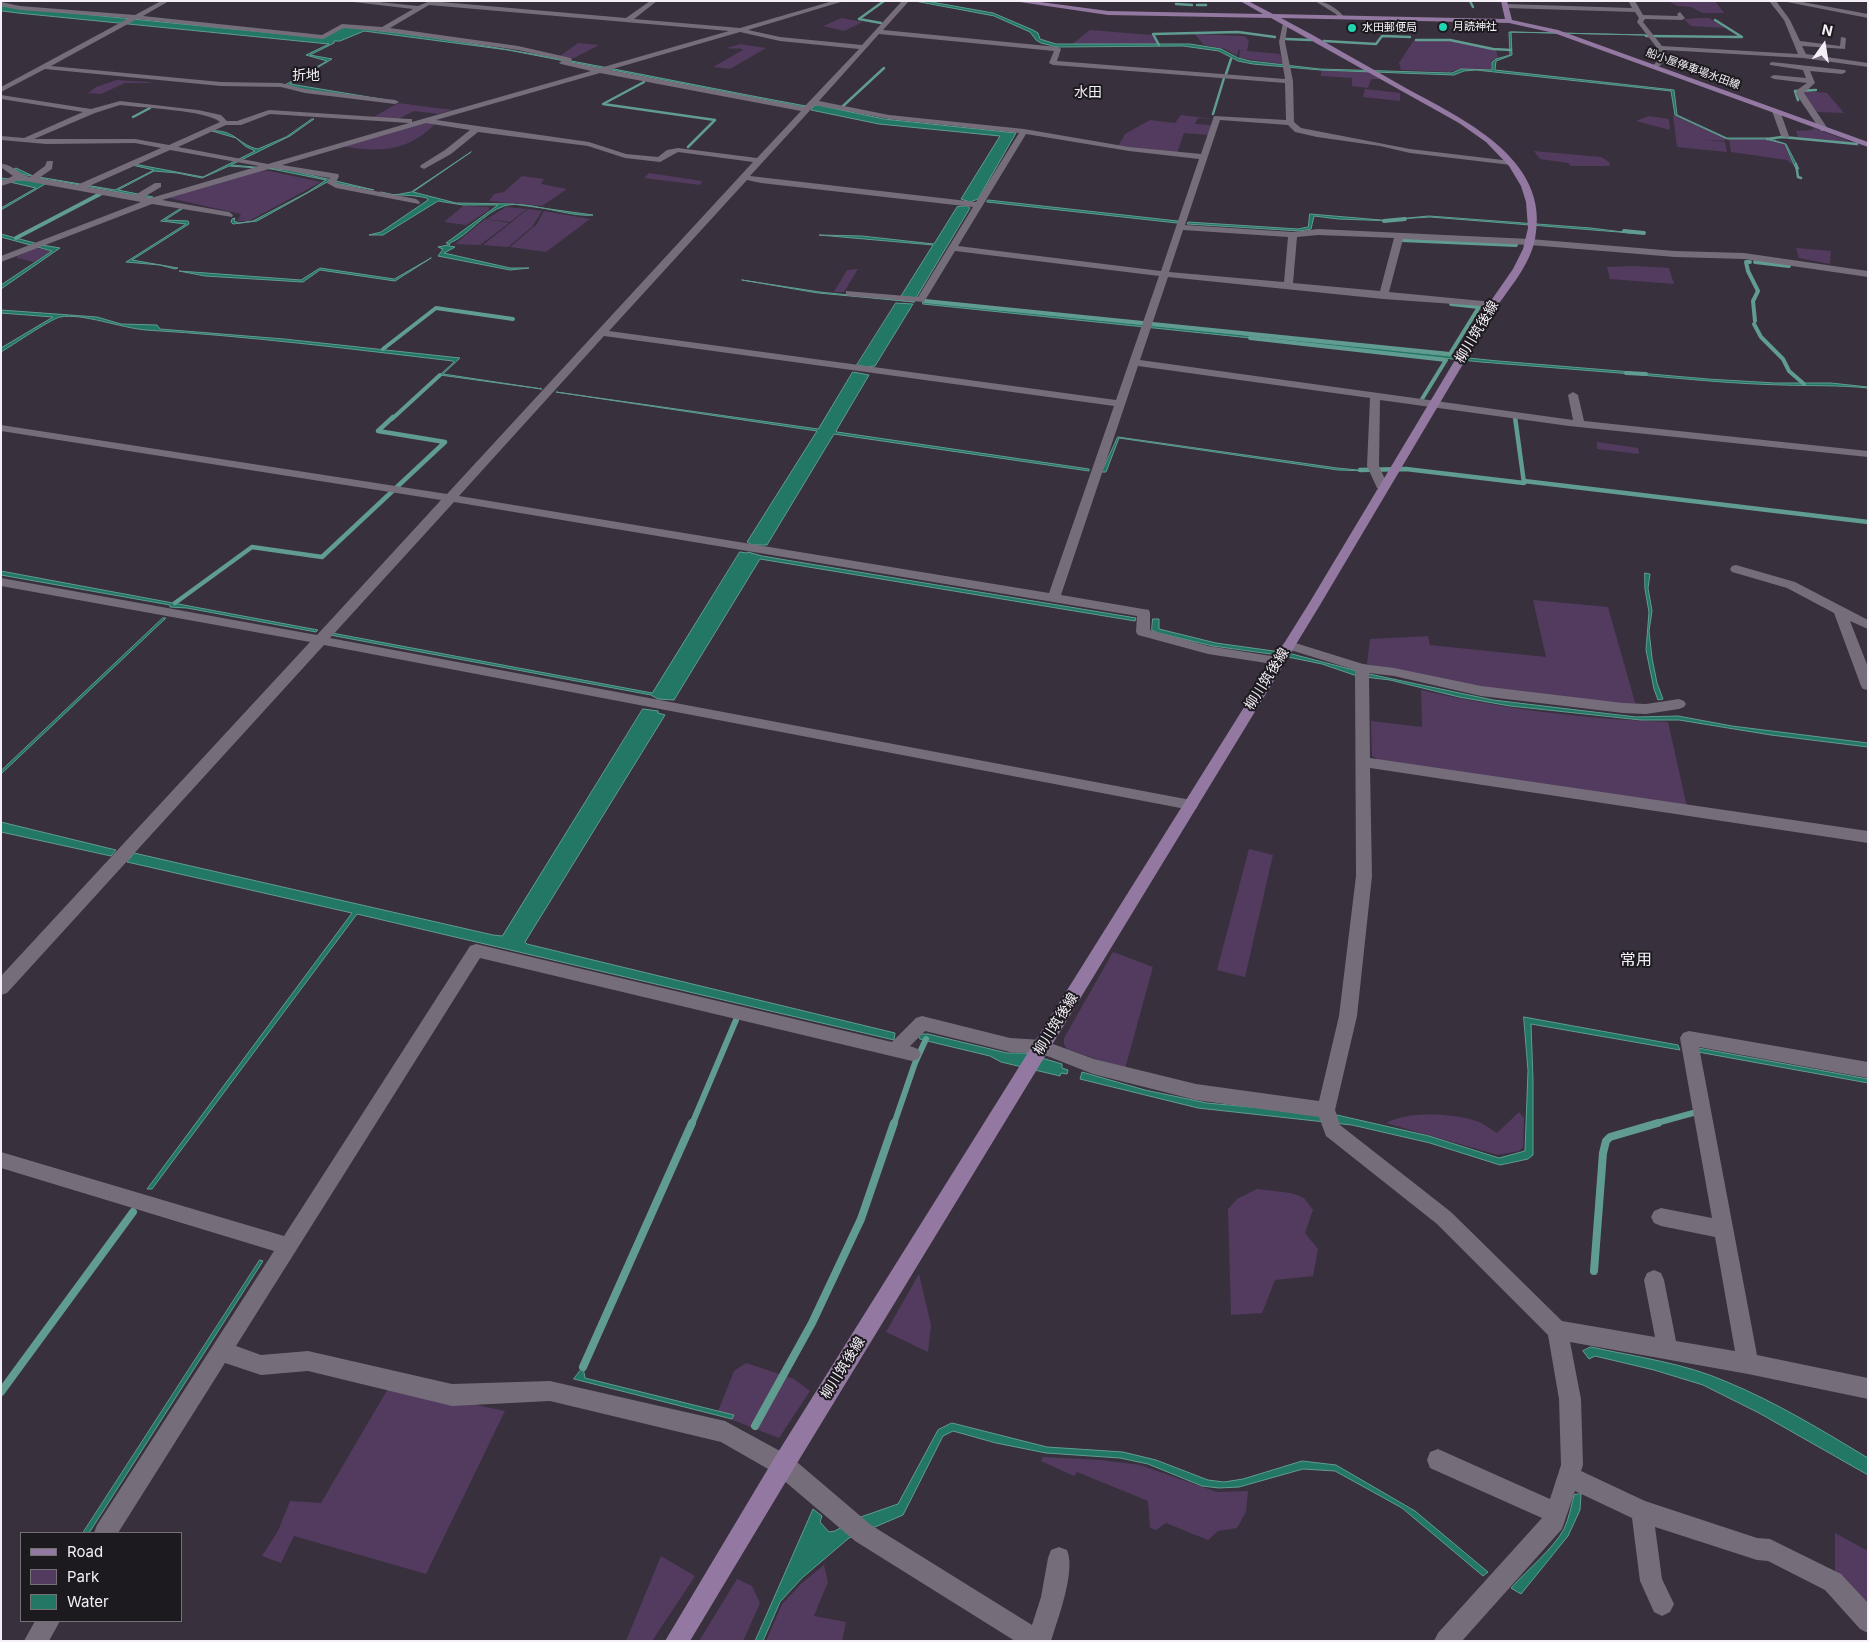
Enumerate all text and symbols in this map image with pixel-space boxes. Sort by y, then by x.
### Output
place label: 月読神社 [1453,20,1497,34]
north arrow [1799,20,1849,70]
text: N [1820,20,1835,39]
place label: 水田郵便局 [1362,21,1417,35]
marker: 月読神社 [1437,21,1449,33]
marker: 水田郵便局 [1346,22,1358,34]
street label: 船小屋停車場水田線 [1644,46,1742,92]
district label: 折地 [292,68,320,84]
district label: 水田 [1074,85,1102,101]
street label: 柳川筑後線 [1452,298,1502,366]
street label: 柳川筑後線 [1241,645,1293,713]
district label: 常用 [1620,950,1652,970]
street label: 柳川筑後線 [1030,990,1082,1058]
street label: 柳川筑後線 [817,1334,869,1402]
legend [20,1532,182,1622]
text: Road [67,1542,103,1561]
text: Park [67,1567,99,1586]
text: Water [67,1592,109,1611]

